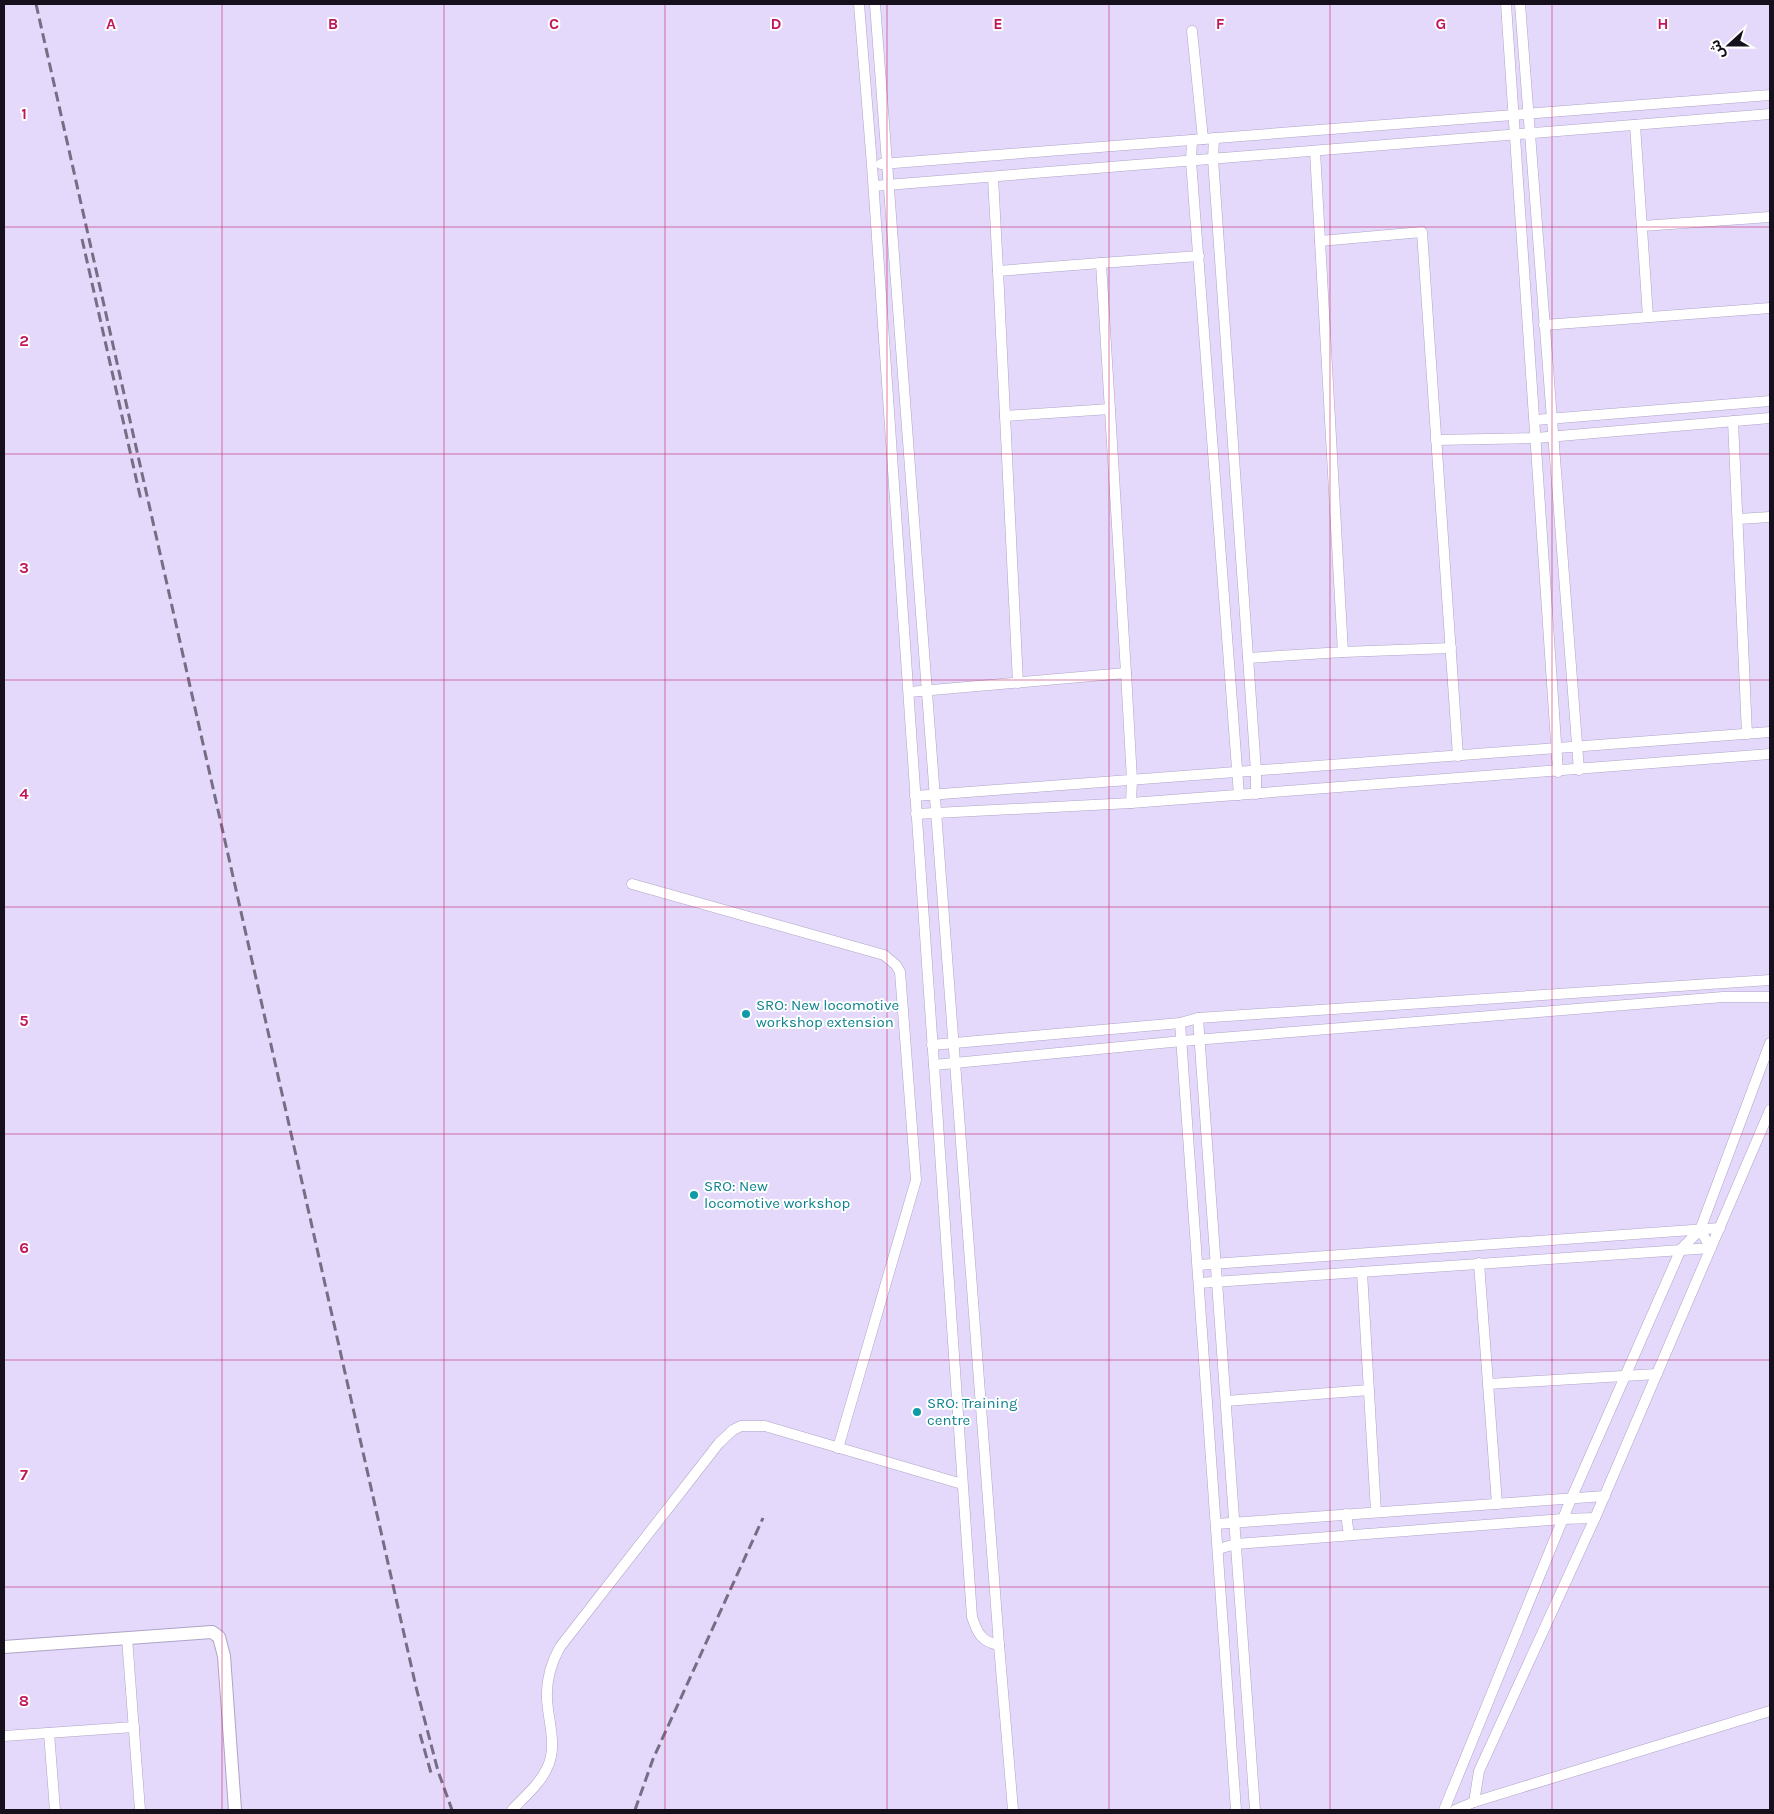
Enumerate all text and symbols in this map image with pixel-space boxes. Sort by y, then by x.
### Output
text: A [106,14,116,33]
text: B [328,14,338,33]
text: C [549,14,559,33]
text: D [771,14,782,33]
text: E [993,14,1003,33]
text: F [1216,14,1225,33]
text: G [1436,14,1446,33]
text: H [1657,14,1669,33]
north arrow [1704,20,1754,70]
text: ش [1706,37,1729,61]
text: 1 [21,104,27,123]
text: 2 [19,331,29,350]
text: 3 [19,558,29,577]
text: 4 [19,784,29,803]
place label: SRO: New locomotive workshop extension [756,996,899,1031]
marker: SRO: New locomotive workshop extension [740,1008,752,1020]
text: 5 [19,1011,29,1030]
place label: SRO: New locomotive workshop [704,1177,850,1212]
marker: SRO: New locomotive workshop [688,1189,700,1201]
text: 6 [19,1238,29,1257]
place label: SRO: Training centre [927,1394,1018,1429]
marker: SRO: Training centre [911,1406,923,1418]
text: 7 [20,1465,28,1484]
text: 8 [19,1691,29,1710]

